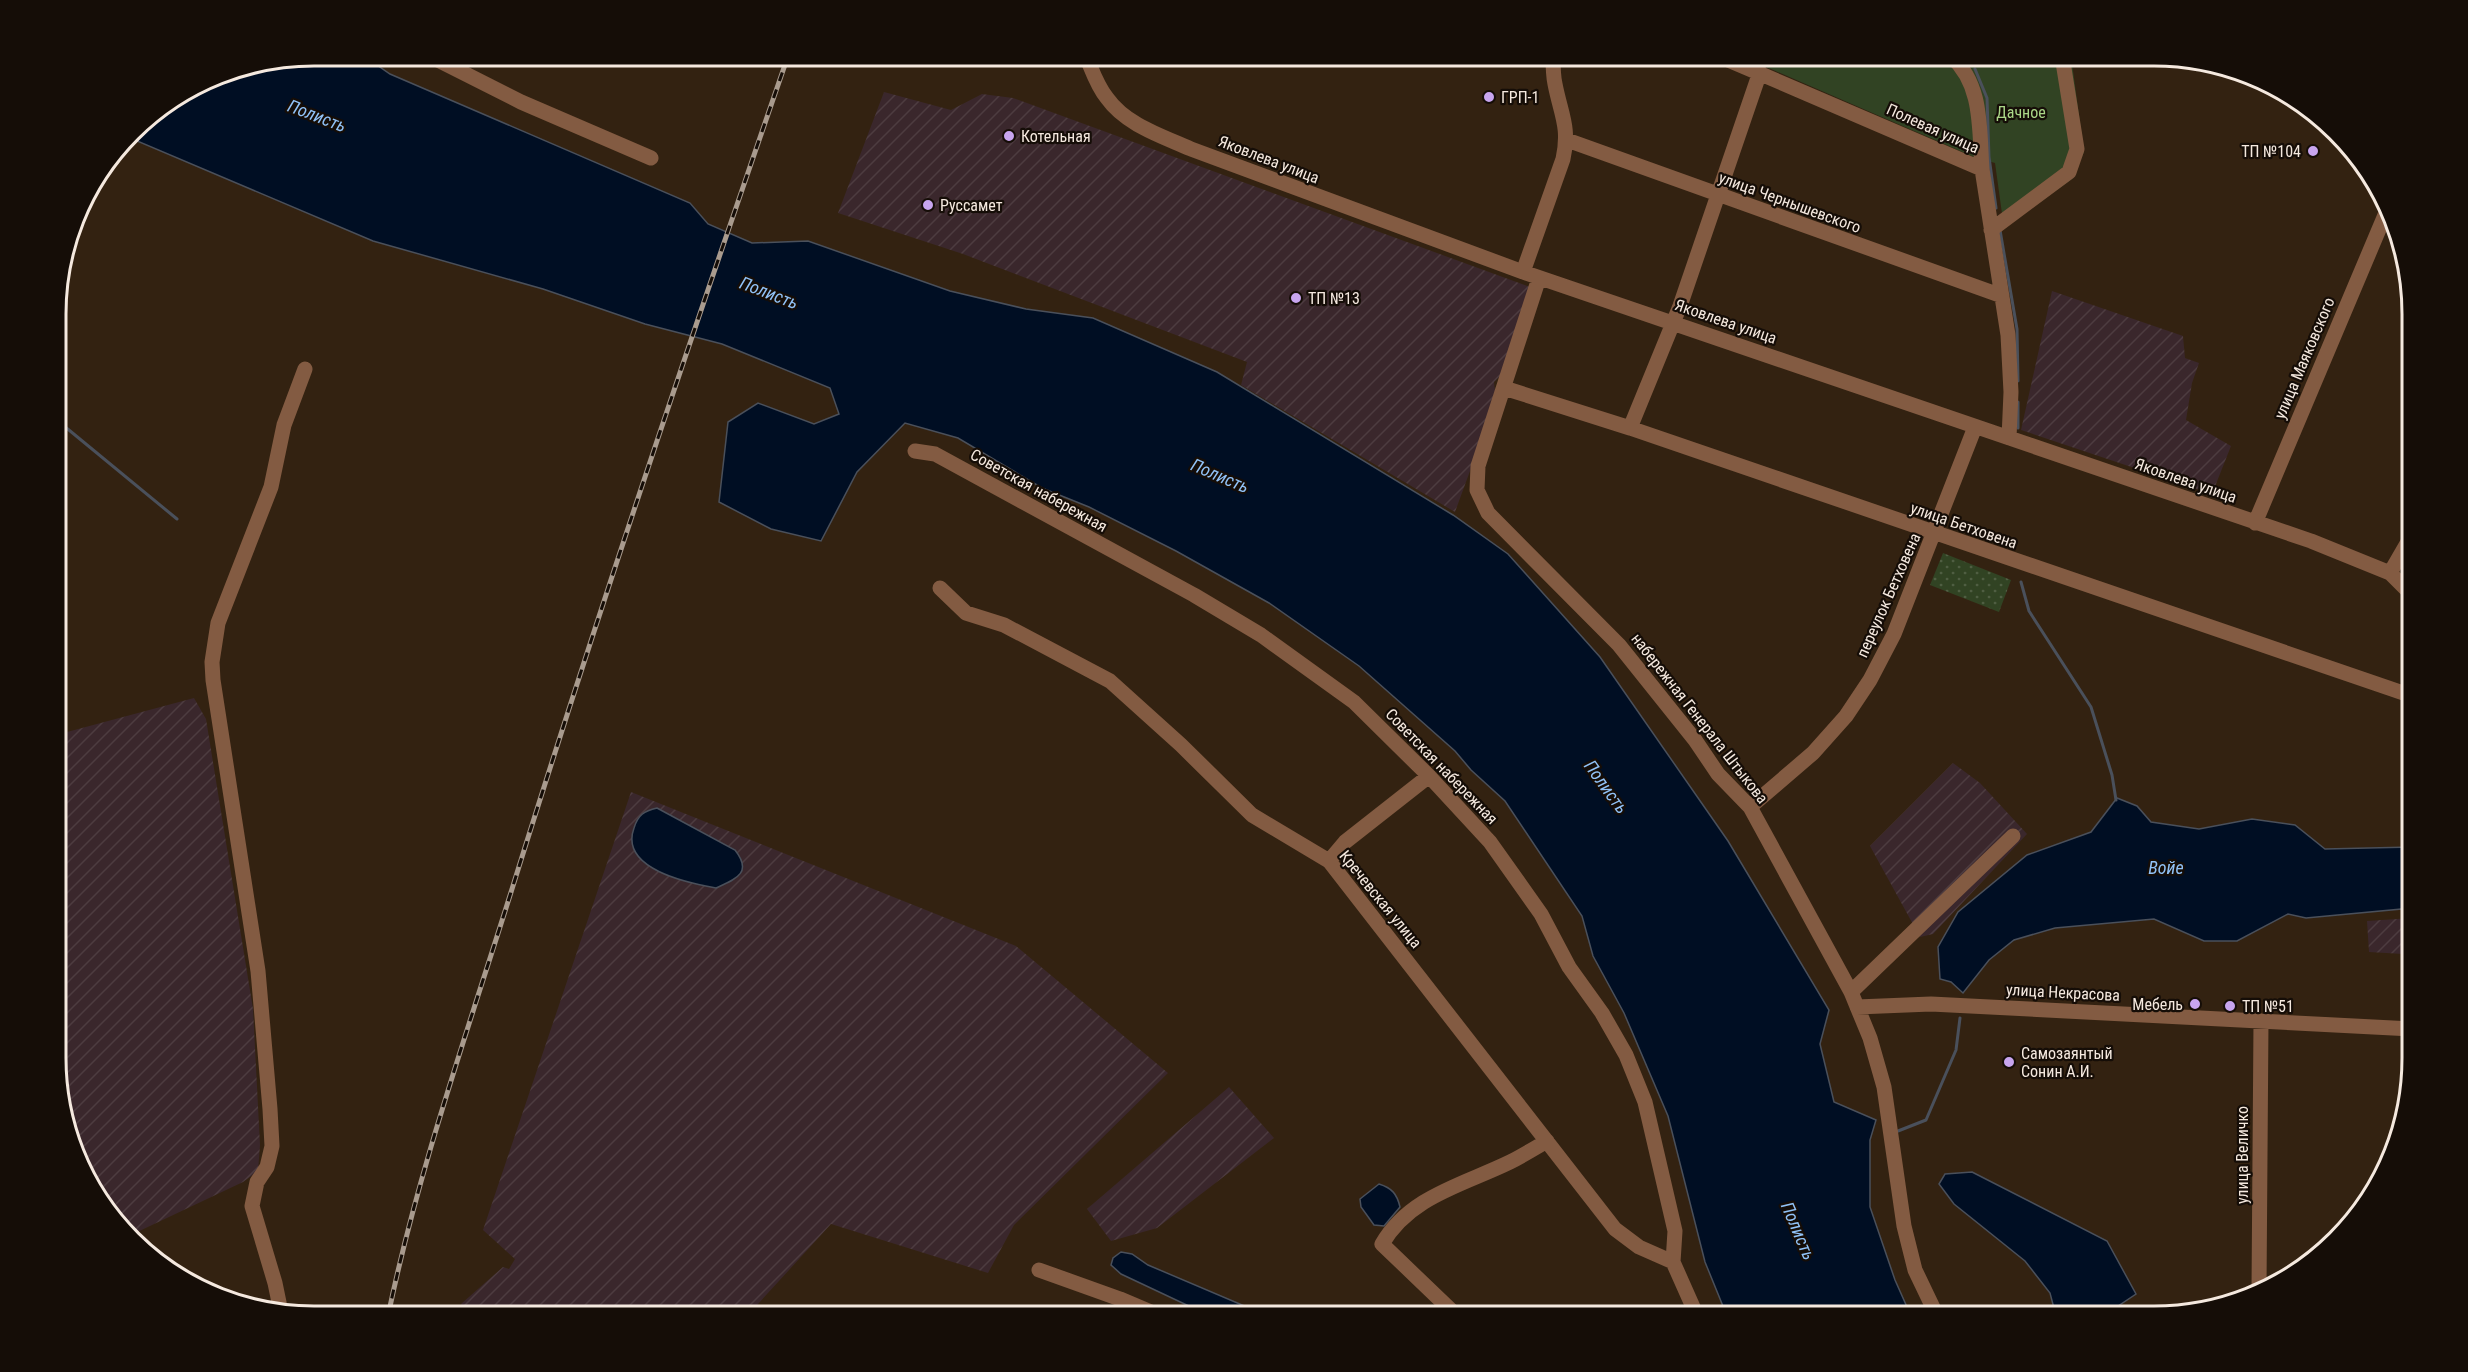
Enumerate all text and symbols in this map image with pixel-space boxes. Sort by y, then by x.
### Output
place label: ГРП-1 [1501,88,1539,107]
marker: ГРП-1 [1482,90,1496,104]
water label: Полисть [285,95,349,136]
street label: Полевая улица [1884,100,1982,157]
park label: Дачное [1996,103,2046,122]
place label: Котельная [1021,127,1091,146]
marker: Котельная [1002,129,1016,143]
street label: Яковлева улица [1216,132,1322,187]
place label: ТП №104 [2241,142,2301,161]
marker: ТП №104 [2306,144,2320,158]
street label: улица Чернышевского [1716,168,1864,237]
place label: Руссамет [940,196,1003,215]
marker: Руссамет [921,198,935,212]
water label: Полисть [737,272,801,313]
place label: ТП №13 [1308,289,1360,308]
marker: ТП №13 [1289,291,1303,305]
street label: Яковлева улица [1672,295,1779,348]
street label: улица Маяковского [2270,295,2339,422]
street label: Советская набережная [967,445,1110,536]
water label: Полисть [1188,454,1252,497]
street label: Яковлева улица [2132,454,2239,507]
street label: улица Бетховена [1908,498,2020,553]
street label: переулок Бетховена [1853,530,1924,660]
street label: набережная Генерала Штыкова [1627,629,1772,807]
street label: Советская набережная [1382,705,1502,828]
water label: Полисть [1580,756,1633,818]
street label: Кречевская улица [1335,847,1426,952]
water label: Войе [2148,857,2184,878]
street label: улица Некрасова [2005,980,2120,1005]
place label: Мебель [2132,995,2183,1014]
marker: Мебель [2188,997,2202,1011]
place label: ТП №51 [2242,997,2294,1016]
marker: ТП №51 [2223,999,2237,1013]
place label: Самозаянтый Сонин А.И. [2021,1044,2113,1081]
marker: Самозаянтый Сонин А.И. [2002,1055,2016,1069]
street label: улица Величко [2233,1106,2252,1204]
water label: Полисть [1777,1199,1820,1263]

